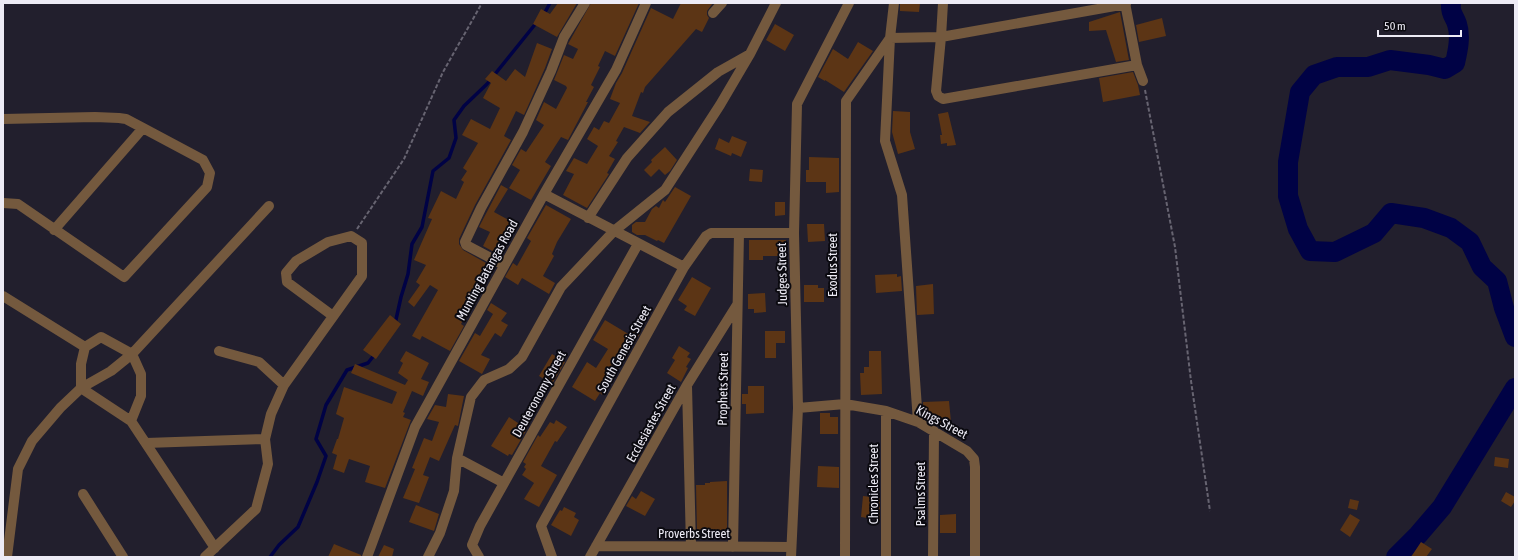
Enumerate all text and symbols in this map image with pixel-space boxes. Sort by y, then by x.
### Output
scale bar [1378,12,1461,38]
text: 50 m [1384,19,1406,33]
street label: Munting Batangas Road [453,217,521,323]
street label: Exodus Street [825,233,840,297]
street label: Judges Street [774,242,790,305]
street label: South Genesis Street [594,303,654,395]
street label: Deuteronomy Street [509,348,569,440]
street label: Prophets Street [715,352,731,426]
street label: Ecclesiastes Street [623,381,679,465]
street label: Kings Street [914,402,971,442]
street label: Chronicles Street [866,444,881,524]
street label: Psalms Street [913,461,928,526]
street label: Proverbs Street [658,526,730,541]

